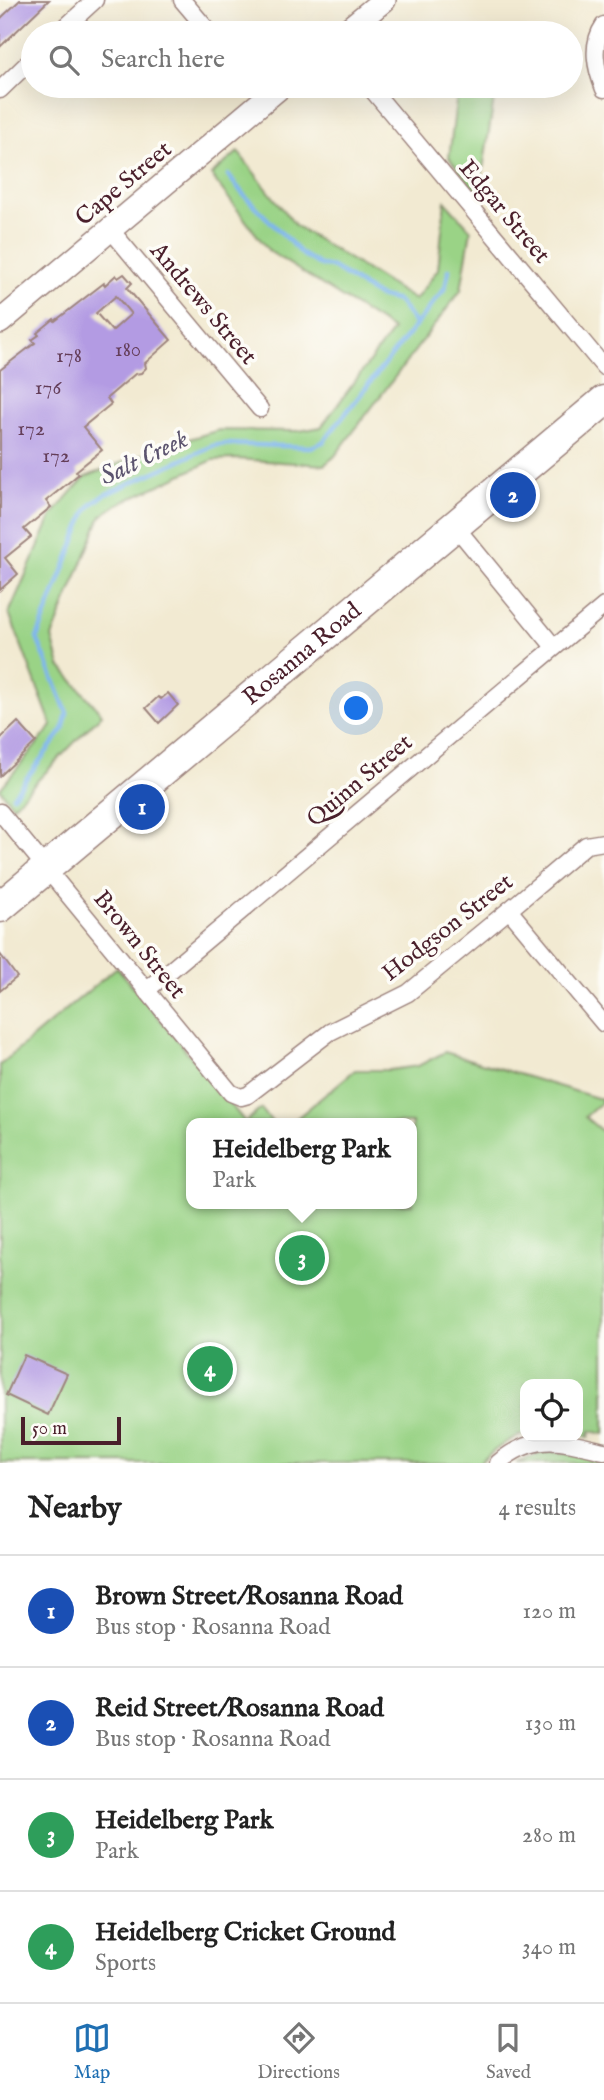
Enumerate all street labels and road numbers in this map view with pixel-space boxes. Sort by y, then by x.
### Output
street label: Cape Street [69,135,179,233]
street label: Edgar Street [451,154,557,270]
street label: Andrews Street [142,236,263,372]
street label: Rosanna Road [236,595,368,713]
street label: Quinn Street [301,728,419,834]
street label: Hodgson Street [376,867,520,989]
street label: Brown Street [86,884,192,1006]

